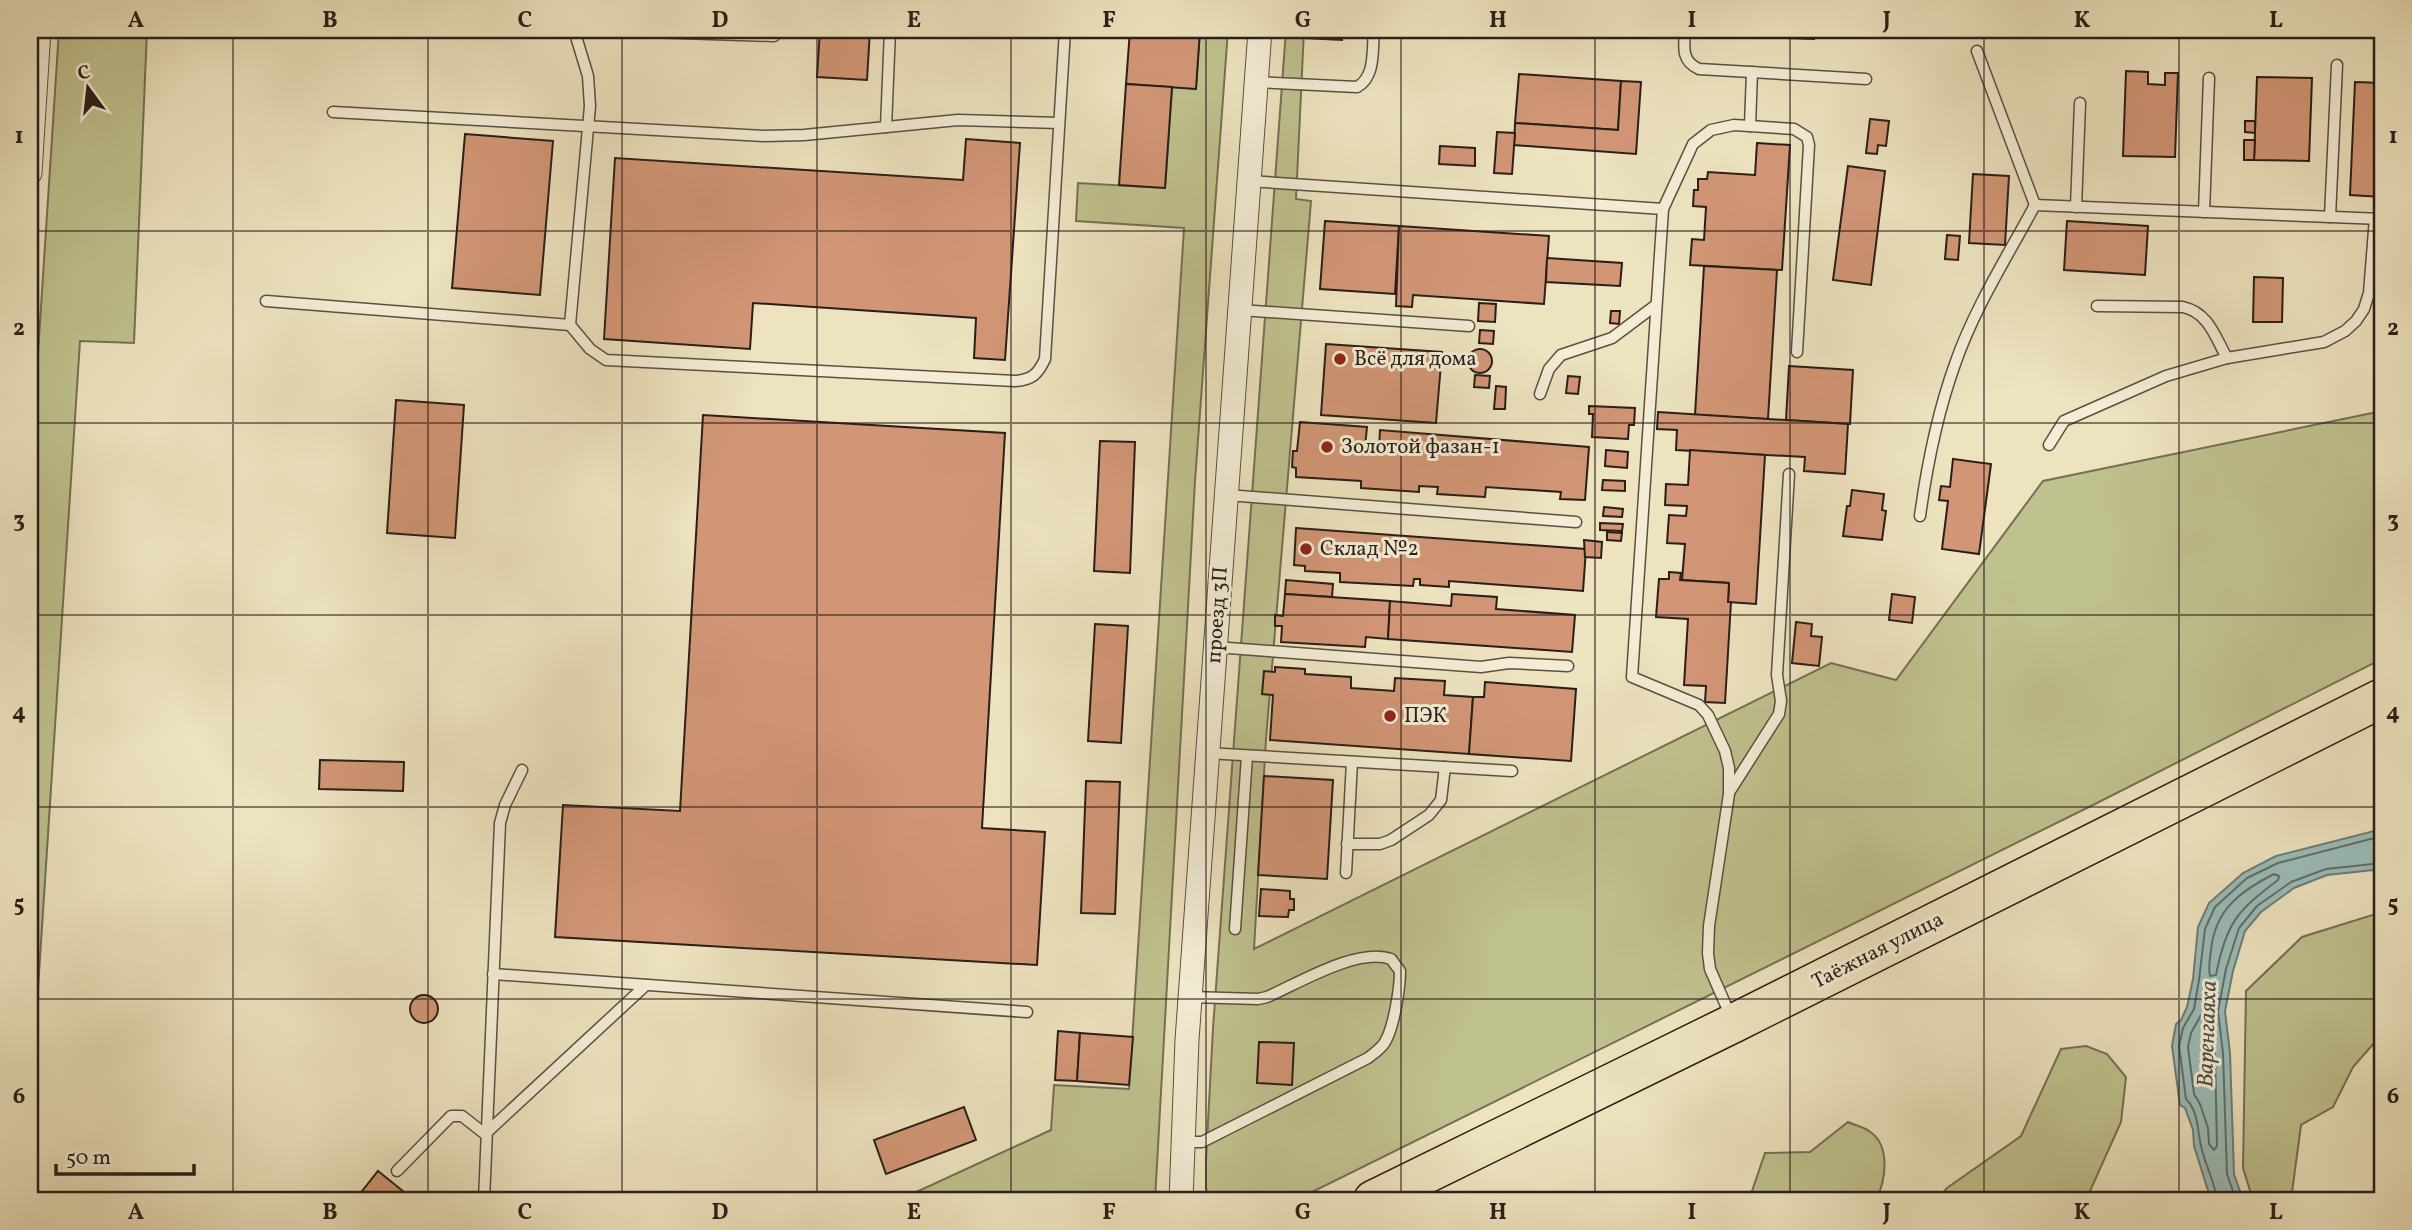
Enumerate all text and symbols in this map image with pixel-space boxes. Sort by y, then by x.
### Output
text: A [128,5,144,37]
text: B [322,5,338,37]
text: C [518,5,532,37]
text: D [712,5,729,37]
text: E [907,5,921,37]
text: F [1102,5,1116,37]
text: G [1295,5,1311,37]
text: H [1489,5,1507,37]
text: I [1688,5,1696,37]
text: J [1882,5,1891,37]
text: K [2074,5,2091,37]
text: L [2269,5,2283,37]
north arrow [52,52,122,122]
text: С [75,59,93,88]
text: 1 [14,121,24,153]
text: 1 [2388,121,2398,153]
text: 2 [13,313,25,345]
text: 2 [2387,313,2399,345]
place label: Всё для дома [1354,345,1477,374]
marker: Всё для дома [1332,351,1348,367]
place label: Золотой фазан-1 [1341,433,1500,462]
marker: Золотой фазан-1 [1319,439,1335,455]
text: 3 [13,505,25,537]
text: 3 [2387,505,2399,537]
place label: Склад №2 [1320,535,1419,564]
marker: Склад №2 [1298,541,1314,557]
street label: проезд 3П [1200,566,1236,664]
text: 4 [12,697,26,729]
text: 4 [2386,697,2400,729]
place label: ПЭК [1404,702,1447,731]
marker: ПЭК [1382,708,1398,724]
text: 5 [13,889,25,921]
text: 5 [2387,889,2399,921]
street label: Таёжная улица [1807,905,1949,997]
water label: Варенгаяха [2190,980,2226,1088]
text: 6 [13,1081,25,1113]
text: 6 [2387,1081,2399,1113]
scale bar [56,1132,194,1176]
text: 50 m [66,1144,111,1173]
text: A [128,1197,144,1229]
text: B [322,1197,338,1229]
text: C [518,1197,532,1229]
text: D [712,1197,729,1229]
text: E [907,1197,921,1229]
text: F [1102,1197,1116,1229]
text: G [1295,1197,1311,1229]
text: H [1489,1197,1507,1229]
text: I [1688,1197,1696,1229]
text: J [1882,1197,1891,1229]
text: K [2074,1197,2091,1229]
text: L [2269,1197,2283,1229]

